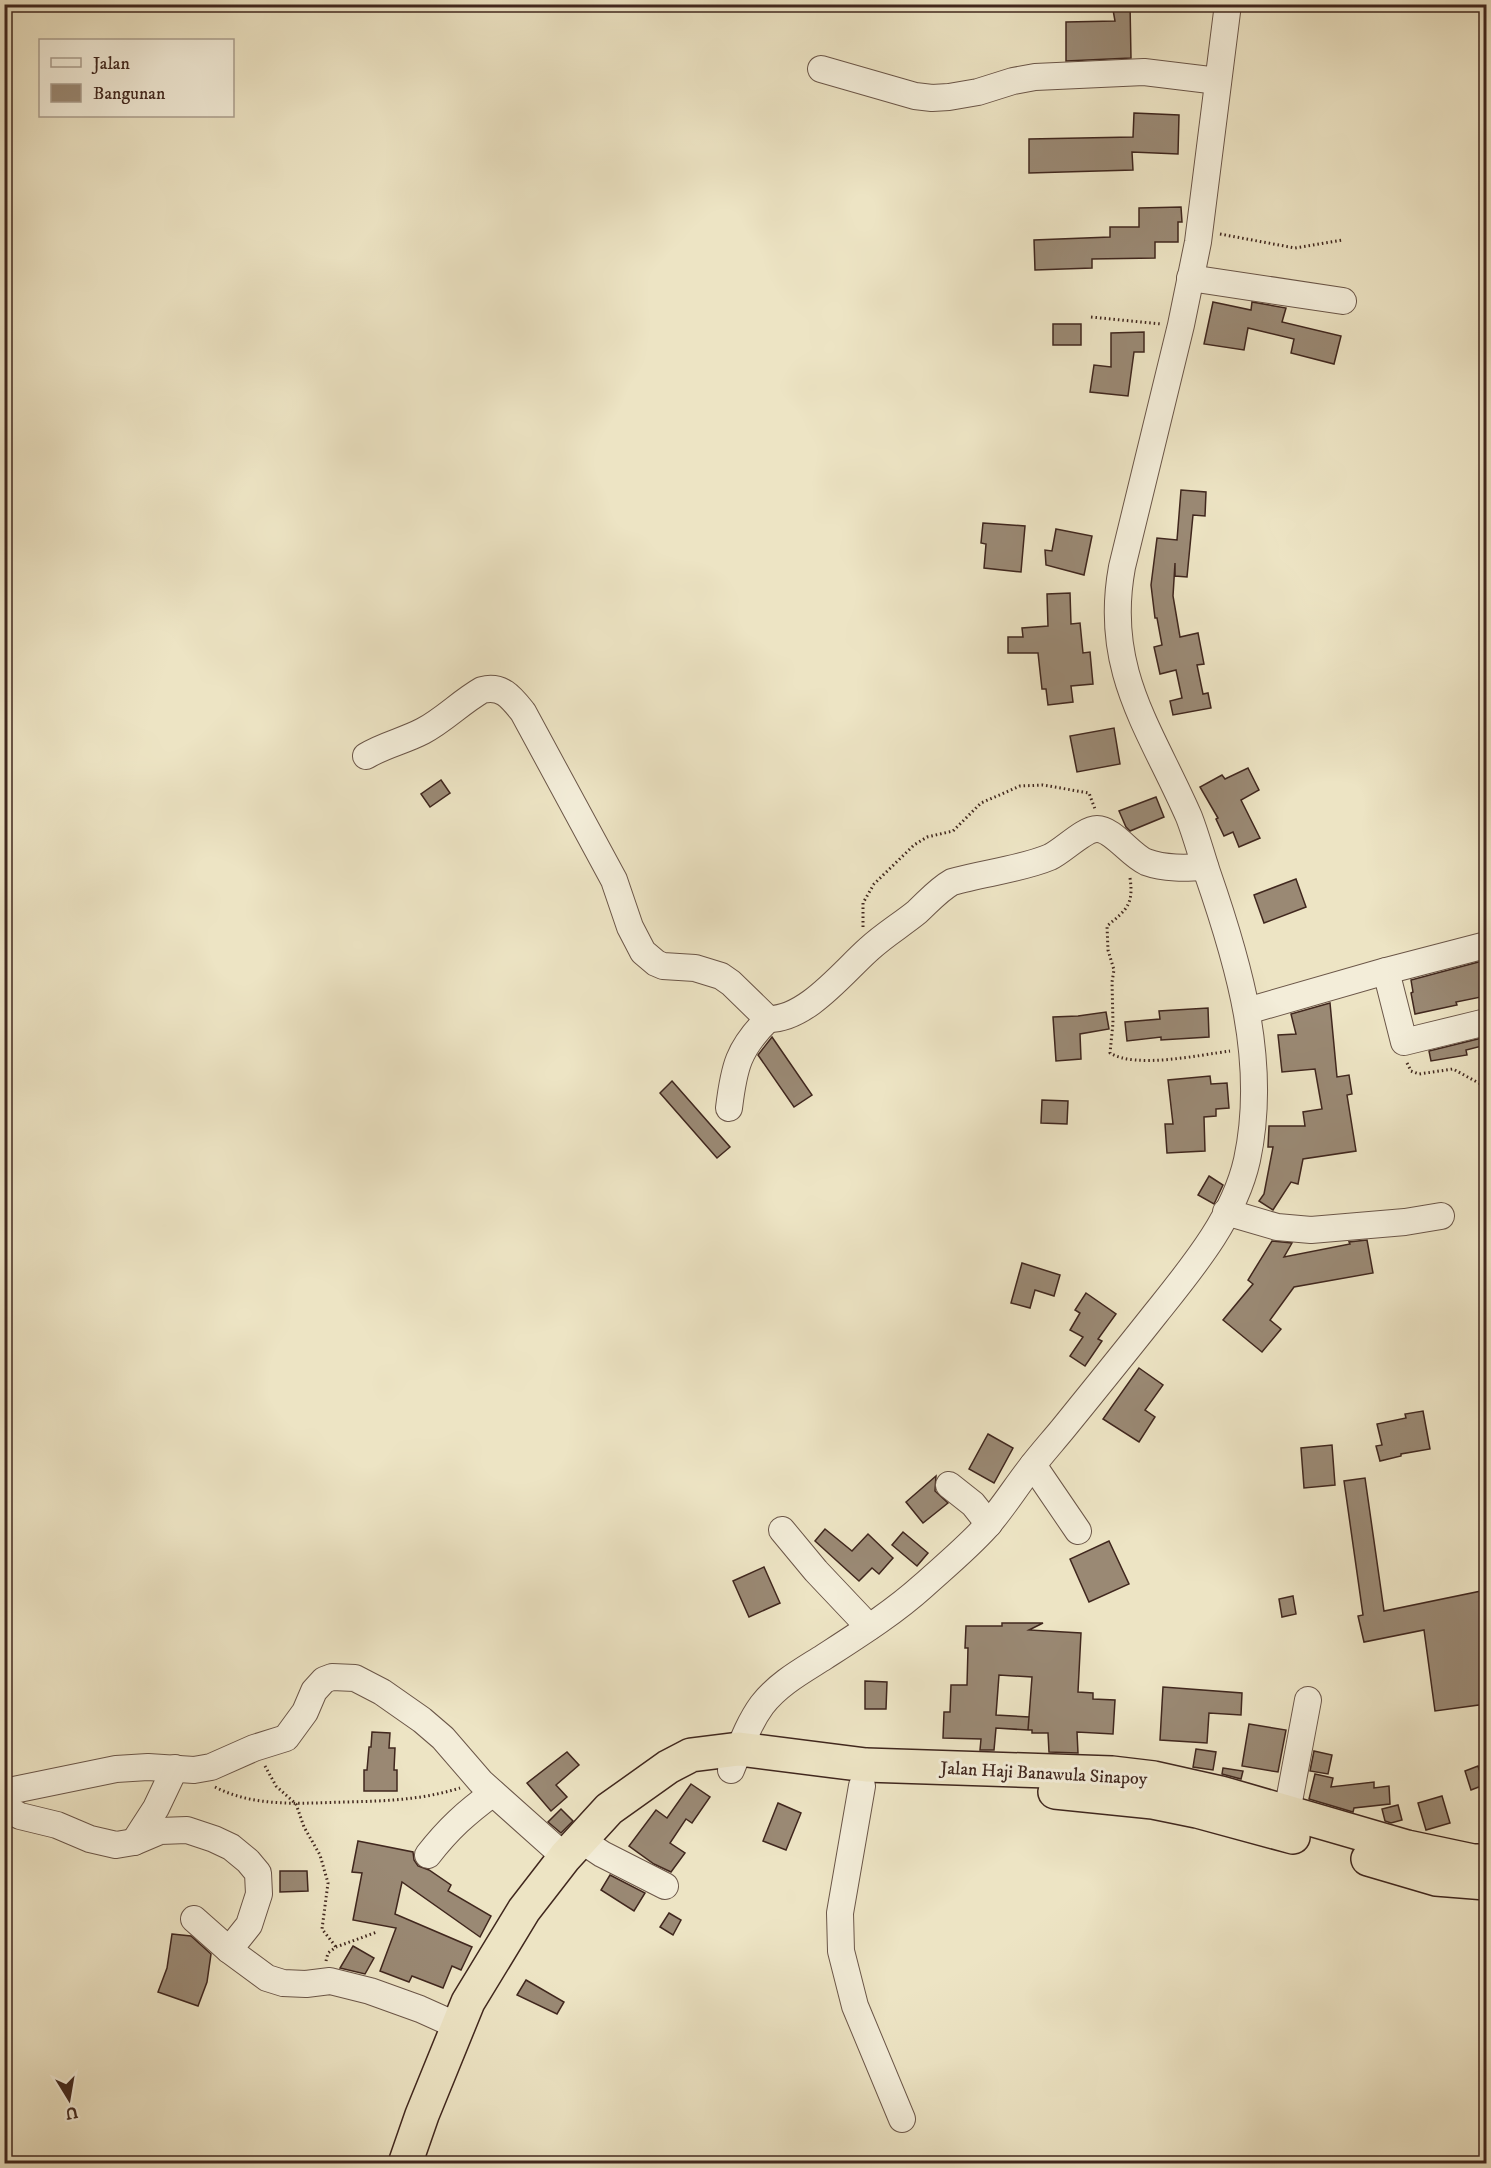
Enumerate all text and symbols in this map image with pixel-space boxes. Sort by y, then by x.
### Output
legend [39,39,234,117]
text: Jalan [91,53,131,75]
text: Bangunan [93,83,166,105]
street label: Jalan Haji Banawula Sinapoy [938,1757,1148,1790]
north arrow [39,2069,99,2129]
text: U [63,2102,80,2124]

